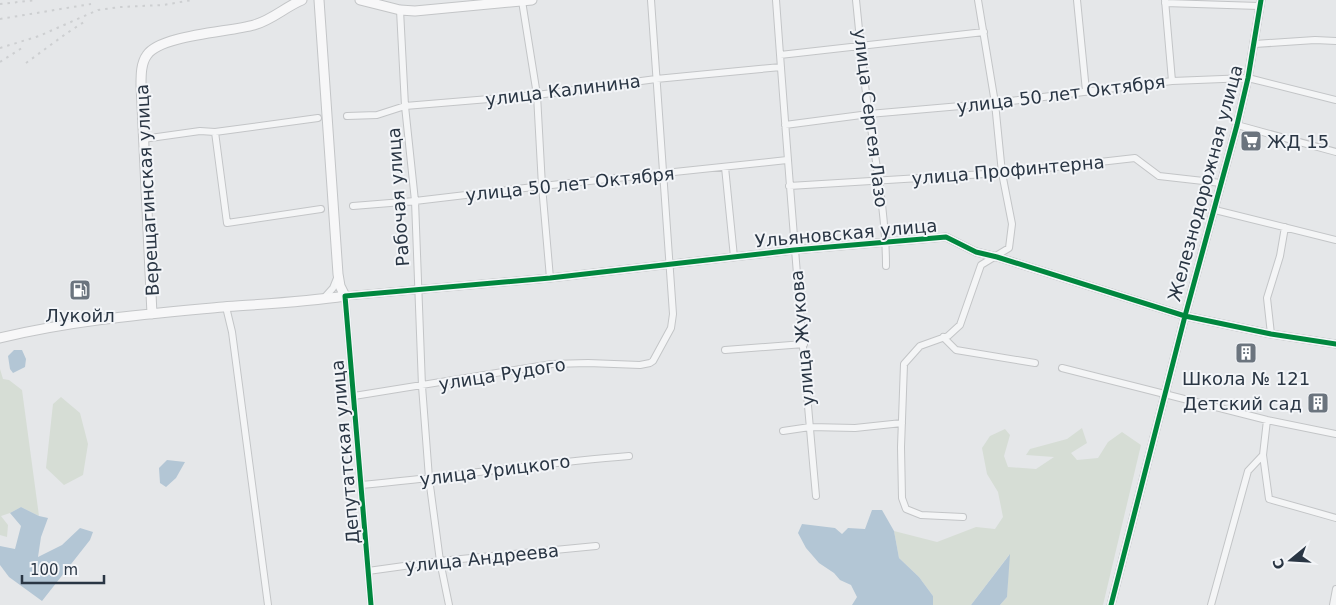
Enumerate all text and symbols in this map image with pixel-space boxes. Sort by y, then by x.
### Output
street label: улица Сергея Лазо [850,27,892,209]
street label: Железнодорожная улица [1163,62,1247,304]
street label: улица Калинина [484,70,642,110]
street label: улица 50 лет Октября [956,71,1166,117]
street label: Верещагинская улица [131,83,163,297]
street label: Рабочая улица [383,127,413,267]
supermarket icon: ЖД 15 [1239,129,1263,153]
place label: ЖД 15 [1267,131,1329,152]
street label: улица Профинтерна [911,151,1105,189]
street label: улица 50 лет Октября [464,163,676,205]
street label: Ульяновская улица [754,215,938,251]
street label: улица Жукова [786,269,818,407]
fuel station icon: Лукойл [68,278,92,302]
place label: Лукойл [45,305,115,326]
building icon: Школа № 121 [1234,341,1258,365]
street label: улица Рудого [437,354,567,394]
street label: Депутатская улица [326,359,364,545]
place label: Школа № 121 [1182,368,1310,389]
building icon: Детский сад [1306,391,1330,415]
place label: Детский сад [1183,393,1302,414]
street label: улица Урицкого [419,450,571,490]
north arrow [1266,535,1316,585]
street label: улица Андреева [404,539,560,577]
scale bar [22,552,105,584]
text: С [1269,557,1288,571]
text: 100 m [30,561,78,579]

